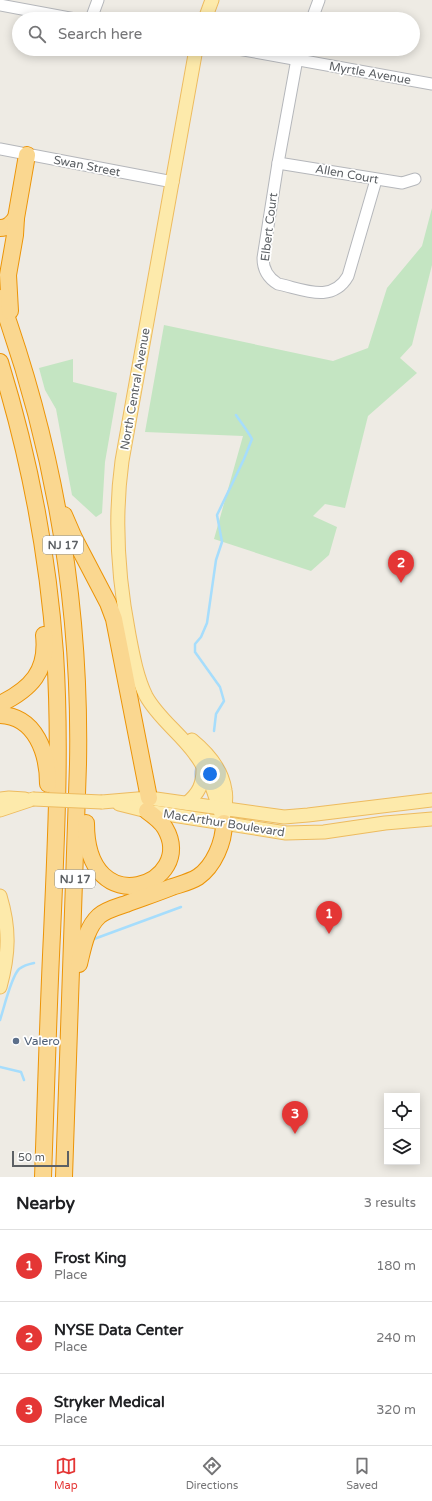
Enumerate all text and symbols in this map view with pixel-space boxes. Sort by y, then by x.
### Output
search box [12,12,420,56]
icon: search [26,23,48,45]
text: Search here [58,25,142,43]
street label: Myrtle Avenue [328,59,412,87]
street label: Swan Street [52,153,122,179]
street label: Allen Court [314,162,380,187]
street label: Elbert Court [258,191,280,262]
street label: North Central Avenue [117,327,153,451]
road number: NJ 17 [43,536,83,554]
pin: 2 [388,550,414,583]
your location [200,764,220,784]
street label: MacArthur Boulevard [162,806,286,840]
road number: NJ 17 [55,870,95,888]
pin: 1 [316,901,342,934]
place label: Valero [24,1034,60,1048]
marker: Valero [11,1036,21,1046]
map controls [384,1093,420,1165]
button: locate [384,1093,420,1129]
pin: 3 [282,1101,308,1134]
button: layers [384,1129,420,1165]
scale bar [12,1149,69,1168]
text: 50 m [18,1151,45,1164]
text: Nearby [16,1193,75,1214]
text: 3 results [364,1195,416,1211]
text: Frost King [54,1249,127,1267]
text: 1 [25,1258,33,1274]
text: 180 m [376,1258,416,1274]
text: Place [54,1267,87,1283]
text: NYSE Data Center [54,1321,183,1339]
text: 2 [25,1330,33,1346]
text: 240 m [376,1330,416,1346]
text: Place [54,1339,87,1355]
text: Stryker Medical [54,1393,165,1411]
text: 3 [25,1402,33,1418]
text: 320 m [376,1402,416,1418]
text: Place [54,1411,87,1427]
tab: Map [54,1455,78,1492]
tab: Directions [186,1455,238,1492]
tab: Saved [346,1455,378,1492]

